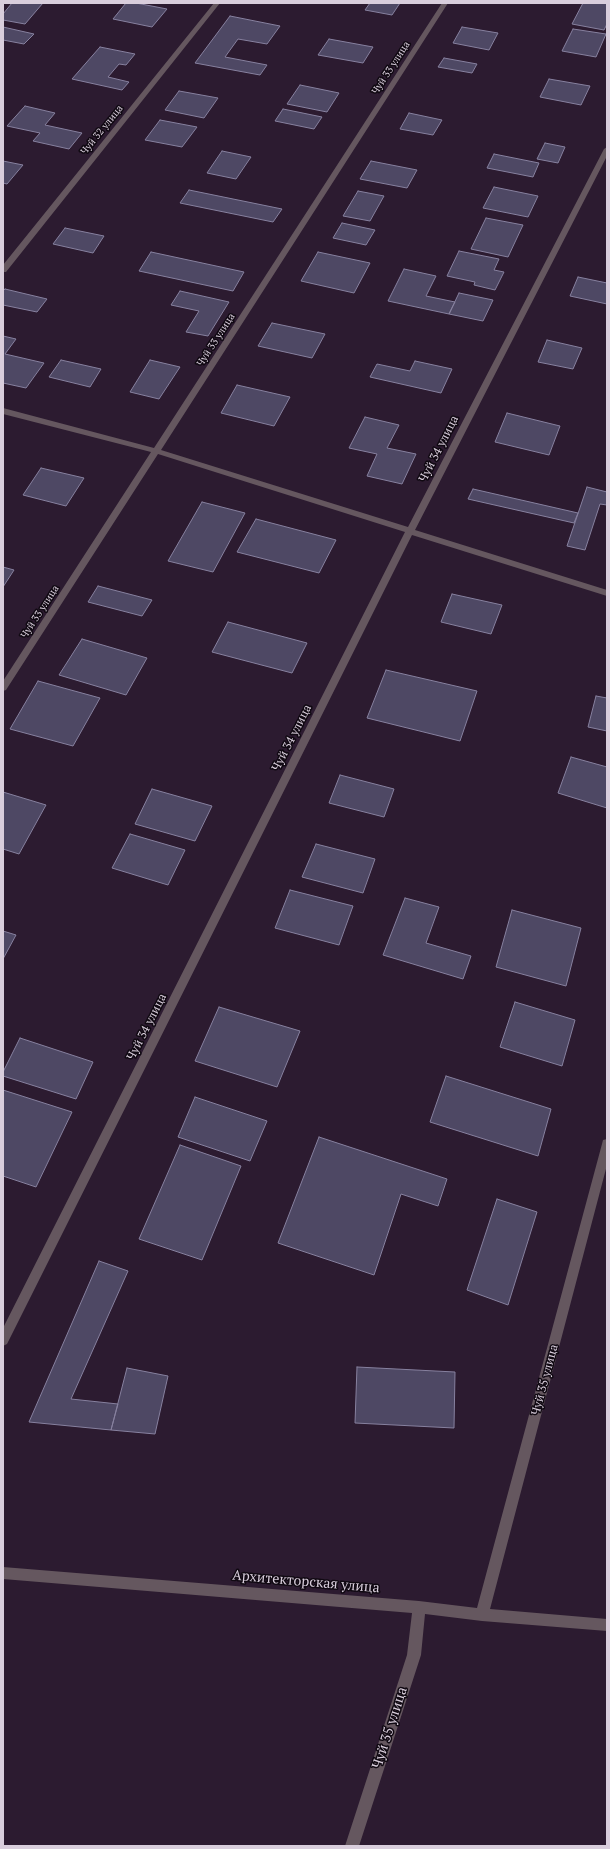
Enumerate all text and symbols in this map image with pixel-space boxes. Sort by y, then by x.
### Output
street label: Чуй 33 улица [369,39,413,97]
street label: Чуй 32 улица [78,103,126,157]
street label: Чуй 33 улица [194,311,238,369]
street label: Чуй 34 улица [416,413,462,485]
street label: Чуй 33 улица [18,583,62,641]
street label: Чуй 34 улица [269,702,315,774]
street label: Чуй 34 улица [124,991,170,1063]
street label: Чуй 35 улица [529,1343,561,1417]
street label: Архитекторская улица [232,1567,380,1597]
street label: Чуй 35 улица [369,1685,411,1771]

